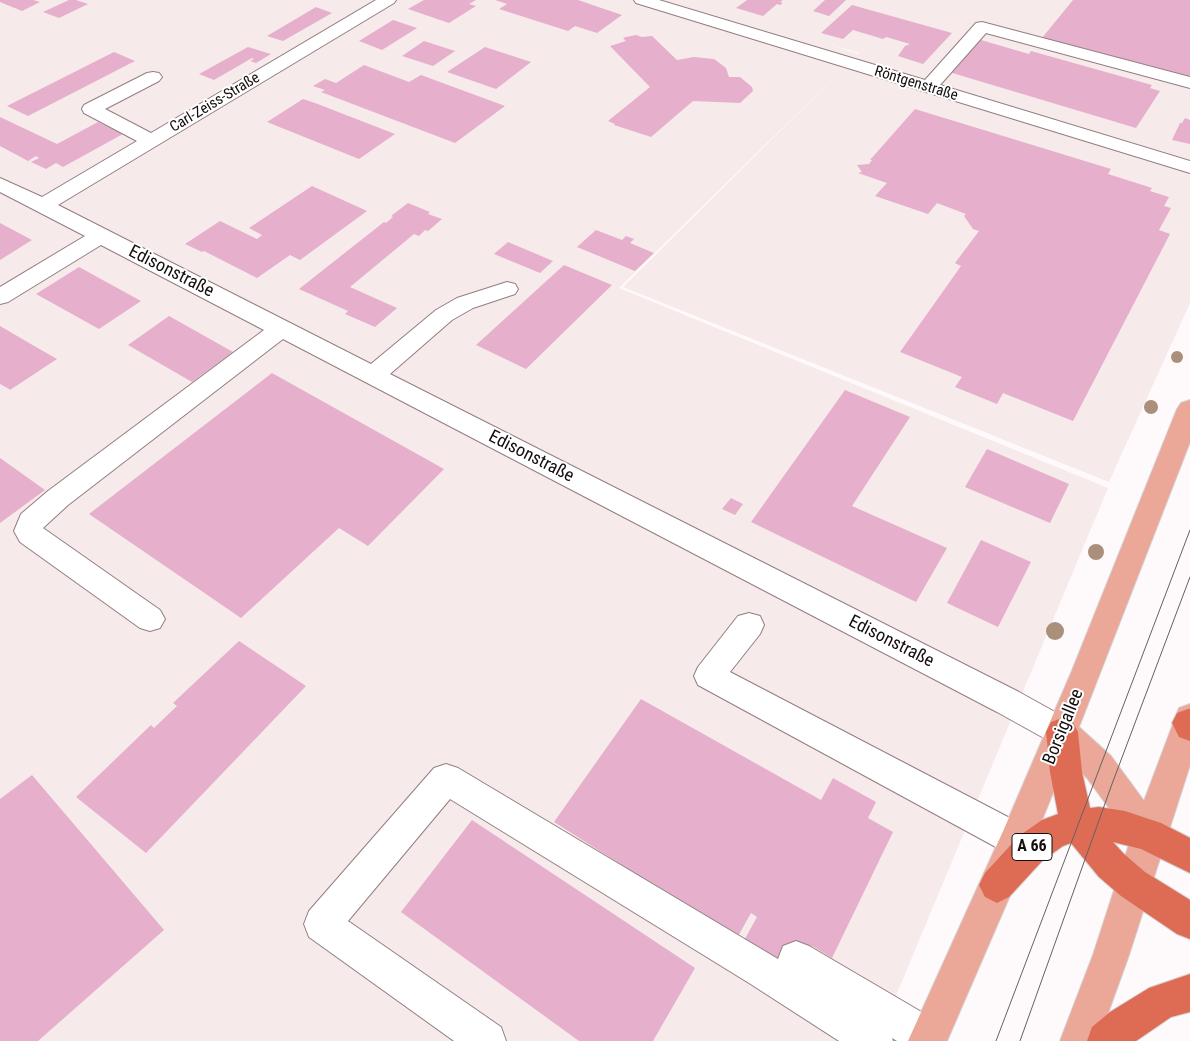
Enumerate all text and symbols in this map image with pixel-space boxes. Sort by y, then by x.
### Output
street label: Röntgenstraße [872,63,960,105]
street label: Carl-Zeiss-Straße [167,69,263,137]
street label: Edisonstraße [125,241,217,303]
street label: Edisonstraße [485,426,577,488]
street label: Edisonstraße [845,611,937,673]
street label: Borsigallee [1039,686,1089,768]
road number: A 66 [1012,834,1052,860]

